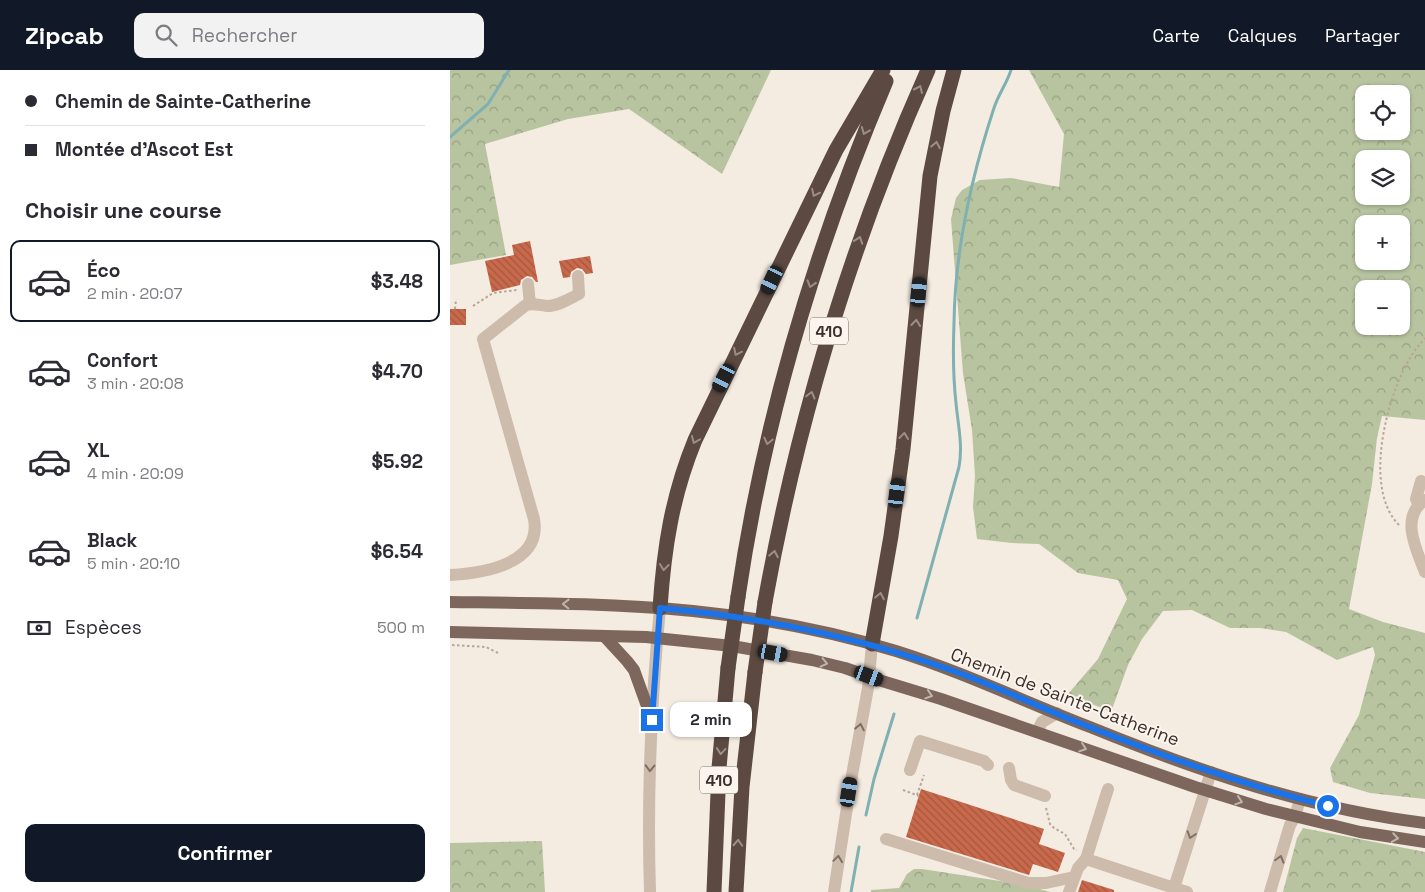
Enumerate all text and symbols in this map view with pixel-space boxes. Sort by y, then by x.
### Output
search box [134,13,484,58]
text: Zipcab [25,20,104,51]
icon: search [152,21,180,49]
text: Rechercher [192,23,298,48]
text: Carte [1153,24,1200,47]
text: Calques [1228,24,1297,47]
text: Partager [1325,24,1400,47]
one-way arrow [913,85,924,94]
map controls [1355,85,1410,335]
button: locate [1355,85,1410,140]
text: Chemin de Sainte-Catherine [55,89,311,114]
one-way arrow [861,126,871,135]
text: Montée d'Ascot Est [55,137,233,162]
one-way arrow [930,140,940,149]
button: layers [1355,150,1410,205]
one-way arrow [811,188,821,197]
text: Choisir une course [25,196,222,224]
button: + [1355,215,1410,270]
one-way arrow [853,237,863,245]
text: Éco [87,258,120,283]
icon: car [27,259,72,304]
car [758,263,785,297]
text: $3.48 [371,269,423,294]
car [910,276,927,308]
one-way arrow [806,280,816,288]
button: − [1355,280,1410,335]
text: 2 min · 20:07 [87,283,182,304]
road number: 410 [810,318,848,344]
one-way arrow [910,318,921,326]
one-way arrow [733,347,743,356]
text: Confort [87,348,158,373]
icon: car [27,349,72,394]
text: $4.70 [372,359,423,384]
car [710,361,737,395]
text: 3 min · 20:08 [87,373,184,394]
one-way arrow [805,392,815,400]
one-way arrow [898,431,909,439]
one-way arrow [691,435,701,444]
one-way arrow [763,437,774,446]
text: XL [87,438,110,463]
icon: car [27,439,72,484]
text: $5.92 [371,449,423,474]
text: 4 min · 20:09 [87,463,184,484]
car [887,477,906,509]
text: Black [87,528,137,553]
icon: car [27,529,72,574]
text: $6.54 [371,539,423,564]
one-way arrow [768,549,779,558]
text: 5 min · 20:10 [87,553,180,574]
one-way arrow [659,563,670,571]
one-way arrow [875,592,885,601]
one-way arrow [562,599,570,610]
icon: cash [25,614,53,642]
text: Espèces [65,615,142,640]
text: 500 m [377,617,425,638]
street label: Chemin de Sainte-Catherine [948,642,1183,751]
car [756,643,789,663]
one-way arrow [820,657,829,668]
car [852,664,885,688]
one-way arrow [924,690,933,700]
callout: 2 min [670,702,752,738]
route end [641,709,663,731]
text: 2 min [690,709,732,730]
one-way arrow [855,723,865,731]
one-way arrow [1078,742,1086,752]
one-way arrow [715,748,726,756]
one-way arrow [645,765,656,773]
road number: 410 [700,766,738,794]
car [839,776,858,808]
one-way arrow [1234,795,1243,805]
route start [1317,795,1339,817]
button: Confirmer [25,824,425,882]
one-way arrow [1186,831,1196,839]
one-way arrow [1390,832,1399,842]
one-way arrow [732,839,743,847]
one-way arrow [832,855,843,863]
one-way arrow [1274,855,1284,863]

